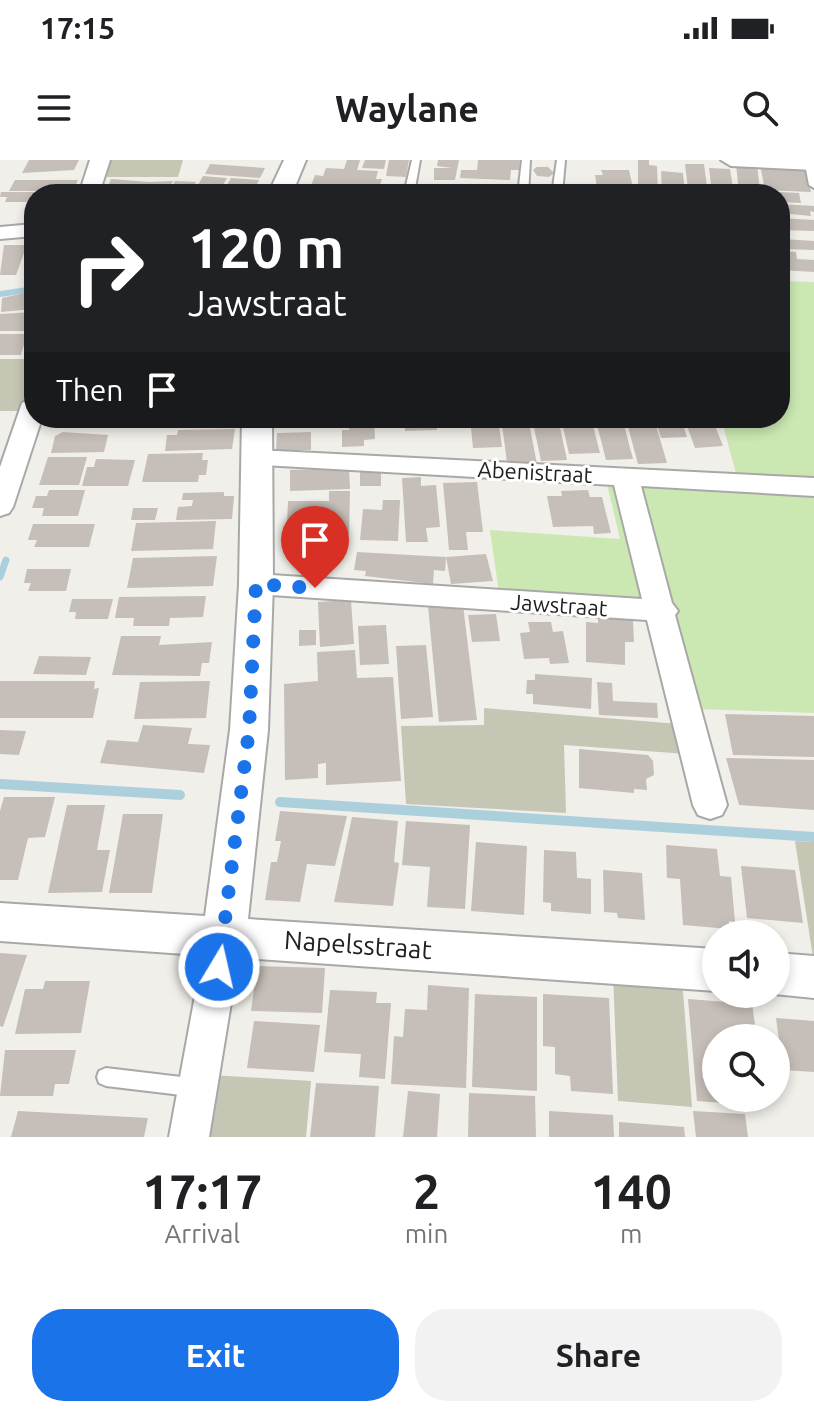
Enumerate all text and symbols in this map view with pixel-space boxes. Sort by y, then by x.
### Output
text: 17:15 [40,11,115,45]
icon: menu [32,86,76,130]
icon: search [738,86,782,130]
text: Waylane [335,88,479,129]
icon: right [56,216,160,320]
text: 120 m [188,216,344,279]
text: Jawstraat [188,282,347,323]
icon: arrive [140,368,184,412]
text: Then [56,373,124,407]
street label: Abenistraat [477,456,593,487]
pin [281,506,349,588]
icon: arrive [293,518,337,562]
street label: Jawstraat [510,589,609,620]
map controls [702,920,790,1112]
button: sound [702,920,790,1008]
position arrow [177,925,261,1009]
street label: Napelsstraat [283,925,433,964]
button: search [702,1024,790,1112]
text: 17:17 [142,1164,262,1218]
text: 2 [413,1164,440,1218]
text: 140 [591,1164,672,1218]
text: Arrival [164,1219,240,1248]
text: min [405,1219,448,1248]
text: m [620,1219,642,1248]
button: Exit [32,1309,399,1401]
button: Share [415,1309,782,1401]

